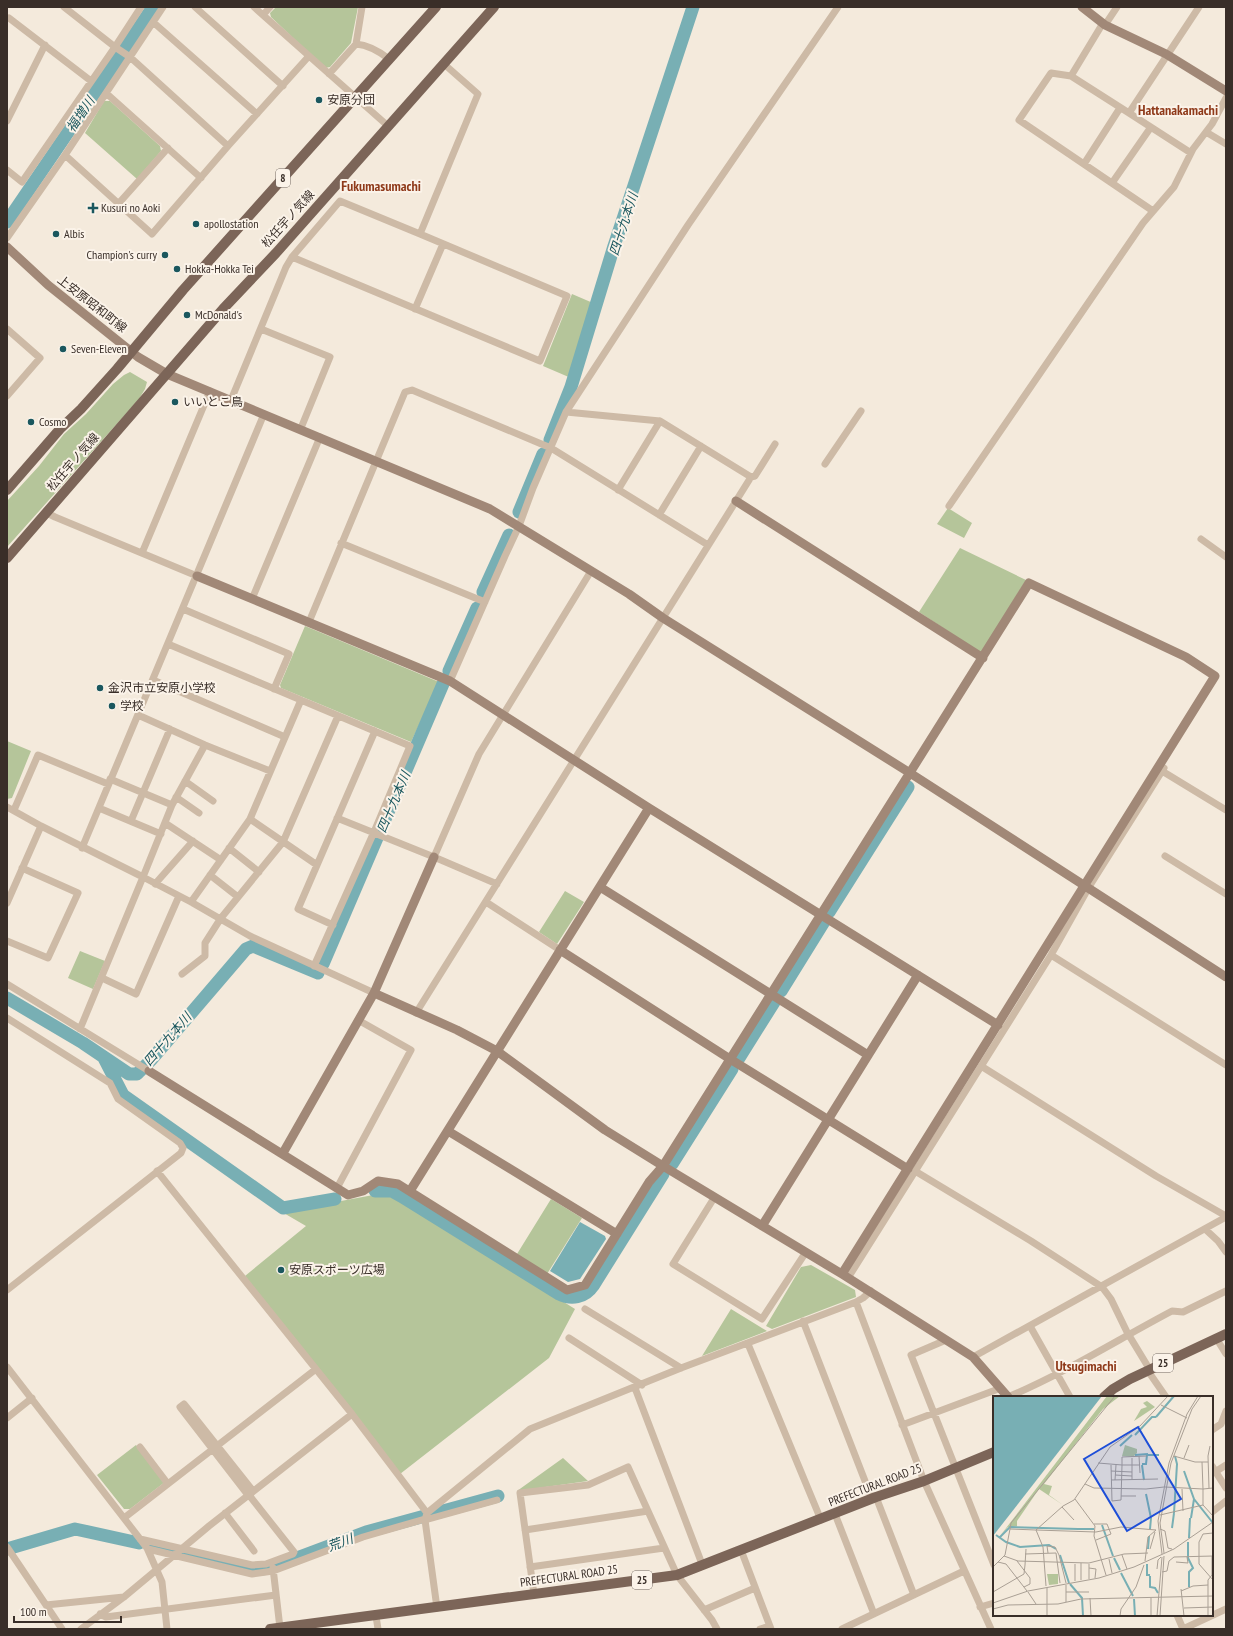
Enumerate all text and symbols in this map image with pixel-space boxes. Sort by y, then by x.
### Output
water label: 福増川 [62,92,99,135]
place label: 安原分団 [327,92,375,107]
marker: 安原分団 [314,95,324,105]
district label: Hattanakamachi [1138,101,1218,119]
road number: 8 [276,169,290,187]
district label: Fukumasumachi [341,177,421,195]
street label: 松任宇ノ気線 [258,187,317,250]
water label: 四十九本川 [605,189,642,258]
place label: Kusuri no Aoki [101,200,160,215]
marker: Kusuri no Aoki [88,203,98,213]
place label: apollostation [204,216,259,231]
marker: apollostation [191,219,201,229]
place label: Albis [64,226,84,241]
marker: Albis [51,229,61,239]
place label: Champion's curry [87,247,157,262]
marker: Champion's curry [160,250,170,260]
place label: Hokka-Hokka Tei [185,261,254,276]
marker: Hokka-Hokka Tei [172,264,182,274]
street label: 上安原昭和町線 [55,272,130,335]
place label: McDonald's [195,307,242,322]
marker: McDonald's [182,310,192,320]
place label: Seven-Eleven [71,341,127,356]
marker: Seven-Eleven [58,344,68,354]
place label: いいとこ鳥 [183,394,243,409]
marker: いいとこ鳥 [170,397,180,407]
place label: Cosmo [39,414,66,429]
marker: Cosmo [26,417,36,427]
street label: 松任宇ノ気線 [43,430,102,494]
place label: 金沢市立安原小学校 [108,680,216,695]
marker: 金沢市立安原小学校 [95,683,105,693]
place label: 学校 [120,698,144,713]
marker: 学校 [107,701,117,711]
water label: 四十九本川 [373,767,415,835]
water label: 四十九本川 [140,1008,196,1069]
place label: 安原スポーツ広場 [289,1262,385,1277]
marker: 安原スポーツ広場 [276,1265,286,1275]
road number: 25 [1153,1354,1173,1372]
district label: Utsugimachi [1055,1357,1117,1375]
inset map [993,1396,1213,1616]
street label: PREFECTURAL ROAD 25 [826,1460,924,1509]
water label: 荒川 [325,1529,357,1555]
street label: PREFECTURAL ROAD 25 [519,1561,619,1590]
road number: 25 [632,1571,652,1589]
scale bar [14,1598,121,1624]
text: 100 m [20,1604,47,1619]

